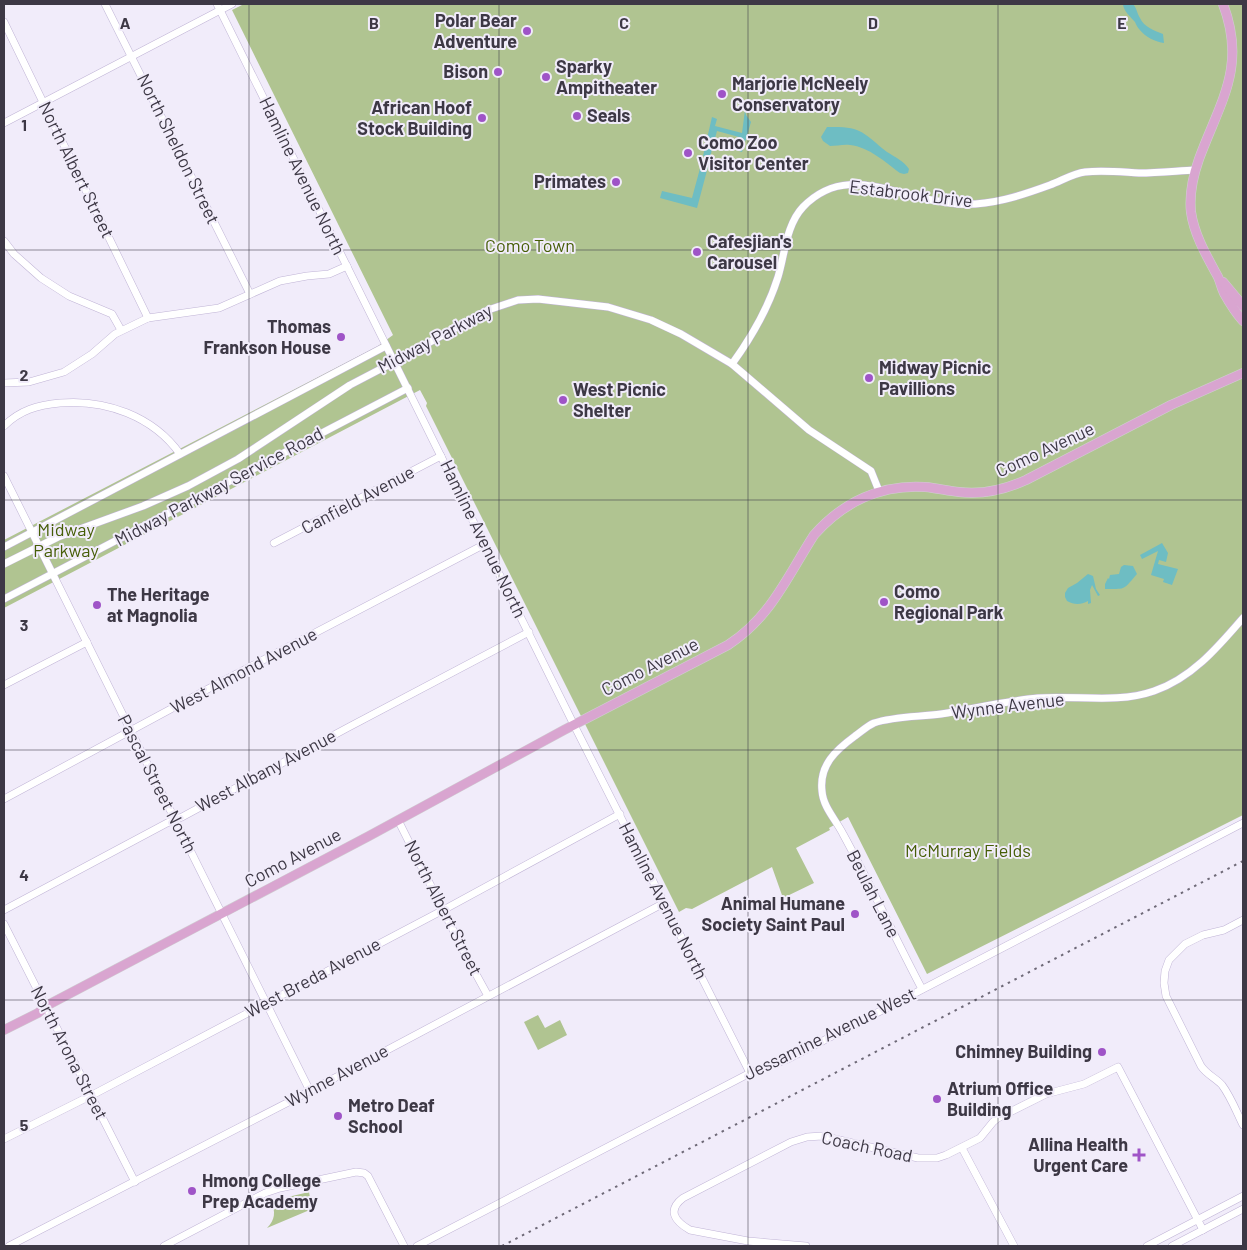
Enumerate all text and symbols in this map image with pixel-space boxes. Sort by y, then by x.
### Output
place label: Polar Bear Adventure [433,9,517,52]
text: A [120,13,131,32]
text: B [369,13,379,32]
text: C [619,13,629,32]
text: D [868,13,878,32]
text: E [1117,13,1127,32]
marker: Polar Bear Adventure [521,25,533,37]
place label: Sparky Ampitheater [556,55,657,98]
place label: Bison [443,60,488,82]
marker: Bison [492,66,504,78]
street label: North Sheldon Street [133,70,225,227]
marker: Sparky Ampitheater [540,71,552,83]
place label: Marjorie McNeely Conservatory [732,72,868,115]
marker: Marjorie McNeely Conservatory [716,88,728,100]
street label: Hamline Avenue North [255,93,351,258]
place label: African Hoof Stock Building [357,96,472,139]
street label: North Albert Street [34,98,119,241]
place label: Seals [587,104,630,126]
marker: Seals [571,110,583,122]
marker: African Hoof Stock Building [476,112,488,124]
text: 1 [21,115,27,134]
place label: Como Zoo Visitor Center [698,131,809,174]
marker: Como Zoo Visitor Center [682,147,694,159]
place label: Primates [534,170,606,192]
street label: Estabrook Drive [848,175,974,211]
marker: Primates [610,176,622,188]
place label: Cafesjian's Carousel [707,230,792,273]
park label: Como Town [485,234,575,256]
marker: Cafesjian's Carousel [691,246,703,258]
street label: Midway Parkway [373,299,496,378]
place label: Thomas Frankson House [203,315,331,358]
marker: Thomas Frankson House [335,331,347,343]
place label: Midway Picnic Pavillions [879,356,992,399]
text: 2 [20,365,29,384]
marker: Midway Picnic Pavillions [863,372,875,384]
place label: West Picnic Shelter [573,378,666,421]
marker: West Picnic Shelter [557,394,569,406]
street label: Como Avenue [992,417,1097,481]
street label: Midway Parkway Service Road [111,422,326,550]
street label: Hamline Avenue North [436,456,532,621]
street label: Canfield Avenue [297,460,418,538]
park label: Midway Parkway [33,518,99,561]
place label: Como Regional Park [894,580,1004,623]
place label: The Heritage at Magnolia [107,583,210,626]
marker: Como Regional Park [878,596,890,608]
marker: The Heritage at Magnolia [91,599,103,611]
text: 3 [20,615,28,634]
street label: West Almond Avenue [166,622,321,718]
street label: Como Avenue [597,632,702,700]
street label: Wynne Avenue [950,687,1066,723]
street label: Pascal Street North [113,711,202,856]
street label: West Albany Avenue [192,724,340,816]
street label: Hamline Avenue North [615,818,713,983]
street label: Como Avenue [241,823,345,892]
street label: North Albert Street [400,836,488,979]
park label: McMurray Fields [905,839,1031,861]
street label: Beulah Lane [842,846,905,941]
text: 4 [19,865,29,884]
place label: Animal Humane Society Saint Paul [702,892,845,935]
marker: Animal Humane Society Saint Paul [849,908,861,920]
street label: West Breda Avenue [241,932,384,1022]
street label: North Arona Street [27,982,113,1123]
street label: Jessamine Avenue West [740,982,919,1084]
street label: Wynne Avenue [281,1039,392,1112]
place label: Chimney Building [955,1040,1092,1062]
marker: Chimney Building [1096,1046,1108,1058]
place label: Atrium Office Building [947,1077,1054,1120]
marker: Atrium Office Building [931,1093,943,1105]
place label: Metro Deaf School [348,1094,435,1137]
marker: Metro Deaf School [332,1110,344,1122]
text: 5 [20,1115,29,1134]
street label: Coach Road [820,1126,915,1166]
place label: Allina Health Urgent Care [1028,1133,1128,1176]
marker: Allina Health Urgent Care [1132,1148,1146,1162]
place label: Hmong College Prep Academy [202,1169,321,1212]
marker: Hmong College Prep Academy [186,1185,198,1197]

